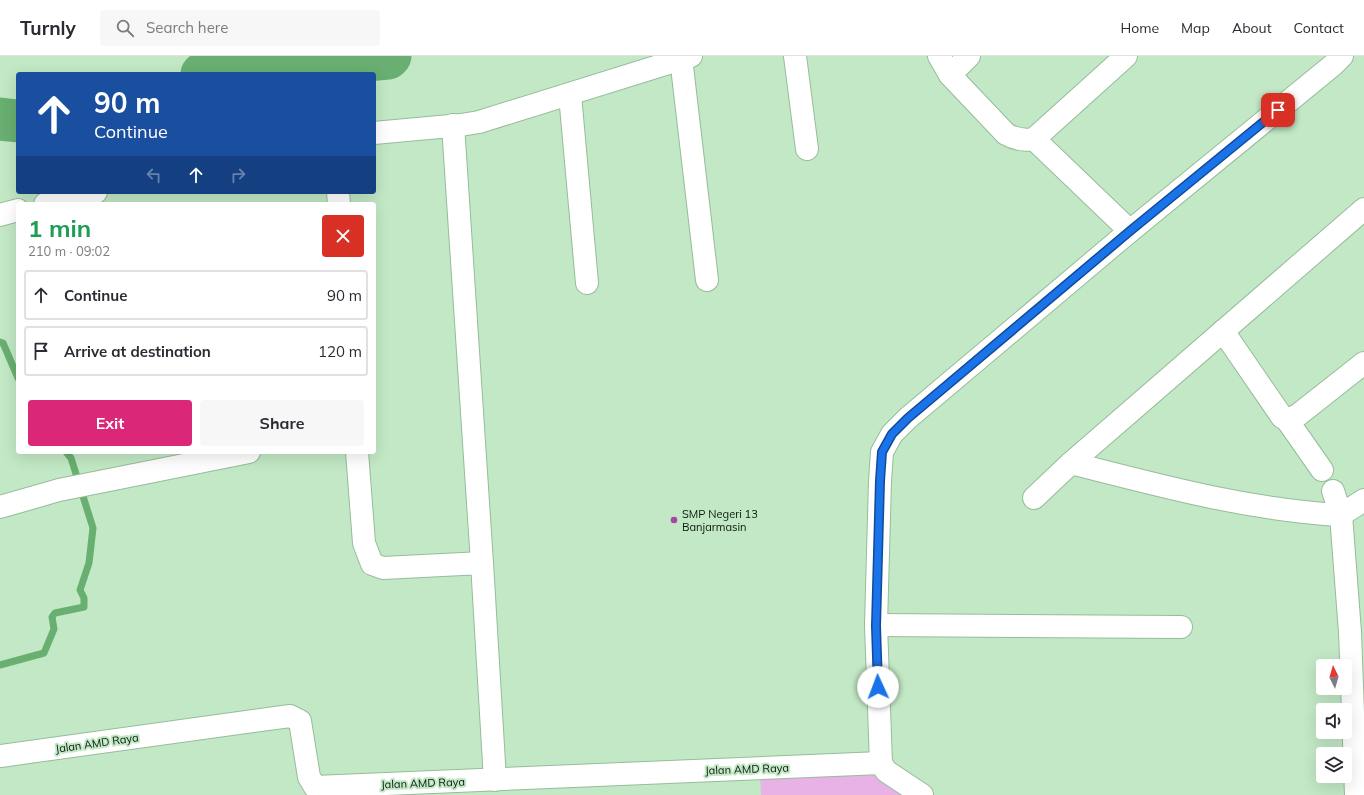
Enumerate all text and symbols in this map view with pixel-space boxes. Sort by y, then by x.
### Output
search box [100,10,380,46]
text: Turnly [20,16,76,40]
icon: search [114,17,136,39]
text: Search here [146,18,228,37]
text: Home [1120,19,1159,37]
text: Map [1181,19,1210,37]
text: About [1232,19,1272,37]
text: Contact [1294,19,1344,37]
text: 90 m [94,85,160,120]
icon: ahead [28,88,80,140]
pin [1261,93,1295,127]
icon: arrive [1267,99,1289,121]
text: Continue [94,120,168,143]
icon: left [143,164,165,186]
icon: ahead [185,164,207,186]
icon: right [227,164,249,186]
text: 1 min [28,213,91,243]
button: close [322,215,364,257]
text: 210 m · 09:02 [28,243,110,259]
icon: ahead [30,284,52,306]
text: Continue [64,286,127,305]
text: 90 m [327,286,362,305]
icon: arrive [30,340,52,362]
text: Arrive at destination [64,342,211,361]
text: 120 m [318,342,362,361]
button: Exit [28,400,192,446]
button: Share [200,400,364,446]
place label: SMP Negeri 13 Banjarmasin [682,507,758,534]
marker: SMP Negeri 13 Banjarmasin [669,515,679,525]
north arrow [1316,659,1352,695]
map controls [1316,659,1352,783]
position arrow [857,666,899,708]
button: sound [1316,703,1352,739]
street label: Jalan AMD Raya [55,730,139,756]
button: layers [1316,747,1352,783]
street label: Jalan AMD Raya [705,761,789,777]
street label: Jalan AMD Raya [381,775,465,791]

